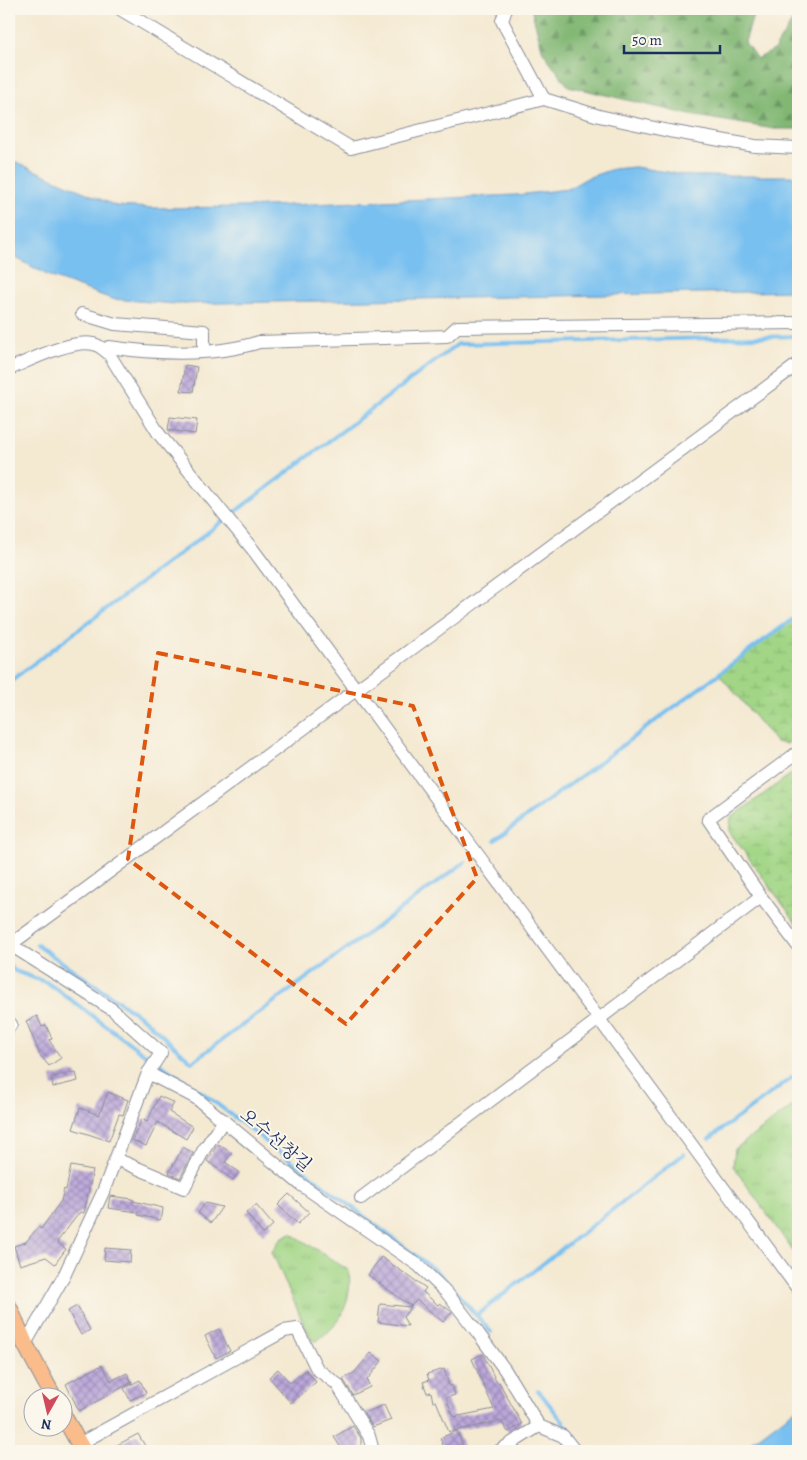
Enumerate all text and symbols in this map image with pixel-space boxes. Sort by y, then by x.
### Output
scale bar [624,22,721,54]
text: 50 m [632,30,662,50]
street label: 오수선창길 [235,1103,317,1177]
north arrow [22,1388,72,1438]
text: N [40,1414,53,1434]

